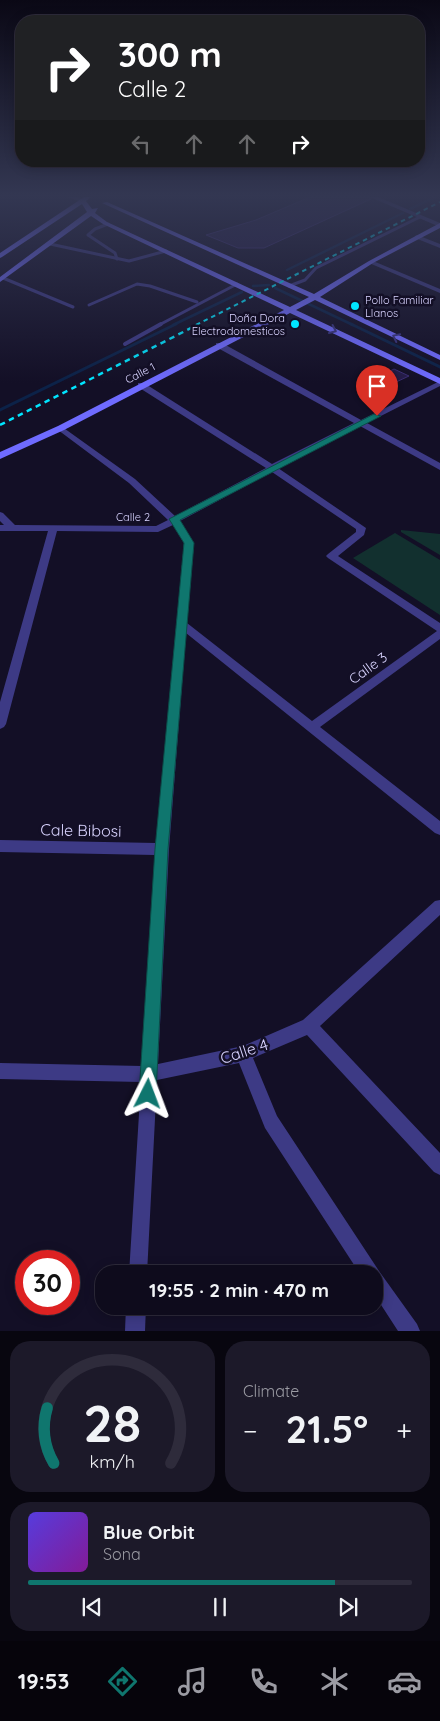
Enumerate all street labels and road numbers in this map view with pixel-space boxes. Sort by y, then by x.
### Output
street label: Calle 1 [123,359,157,387]
street label: Calle 2 [116,510,150,524]
street label: Calle 3 [345,648,391,688]
street label: Cale Bibosi [40,819,122,841]
street label: Calle 4 [218,1034,270,1068]

